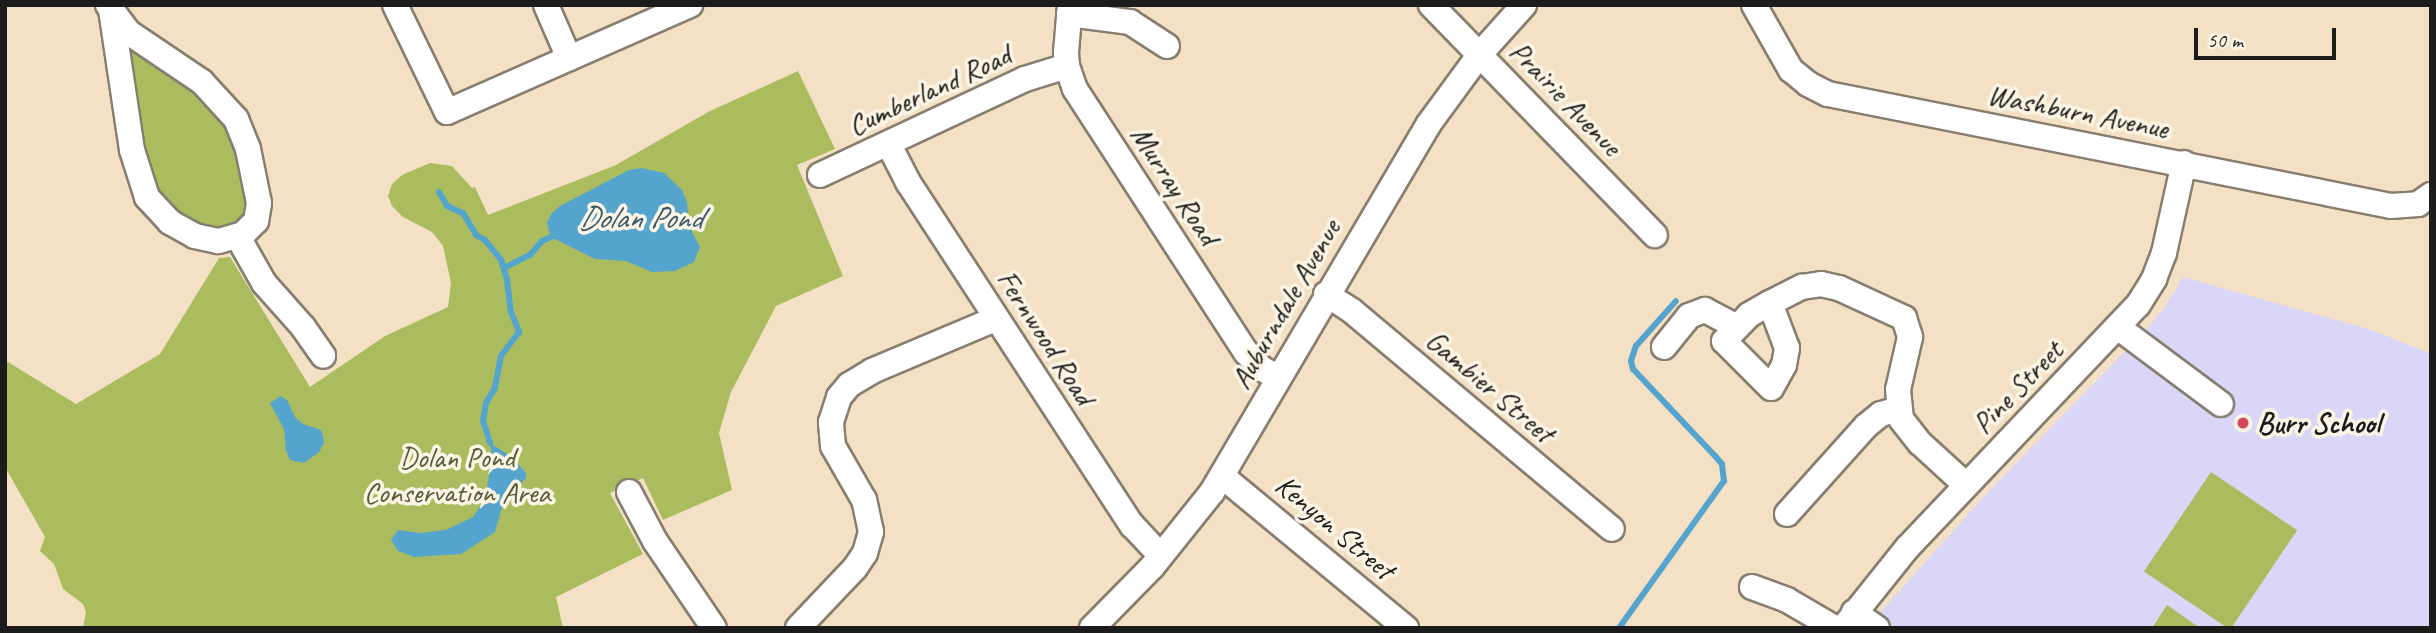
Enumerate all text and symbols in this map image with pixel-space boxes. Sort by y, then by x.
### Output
scale bar [2198,14,2340,58]
text: 50 m [2207,27,2243,53]
street label: Prairie Avenue [1502,33,1630,163]
street label: Cumberland Road [842,37,1016,143]
street label: Washburn Avenue [1985,76,2171,146]
street label: Murray Road [1123,119,1227,251]
water label: Dolan Pond [579,199,701,237]
street label: Auburndale Avenue [1222,213,1348,395]
street label: Fernwood Road [989,263,1103,411]
street label: Gambier Street [1419,322,1561,450]
street label: Pine Street [1964,333,2070,441]
place label: Burr School [2257,405,2379,441]
marker: Burr School [2235,415,2251,431]
park label: Dolan Pond Conservation Area [364,439,550,510]
street label: Kenyon Street [1268,467,1402,587]

